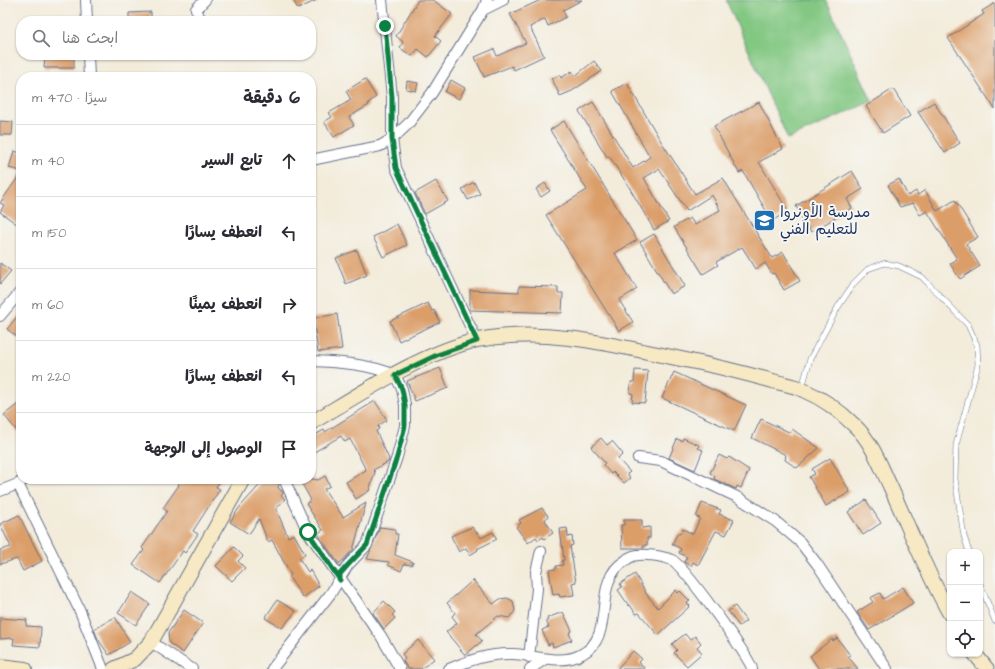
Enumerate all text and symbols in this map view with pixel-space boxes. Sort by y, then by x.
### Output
search box [16,16,316,60]
route end [376,17,394,35]
icon: search [30,27,52,49]
text: ابحث هنا [62,28,118,49]
text: 6 دقيقة [243,86,300,110]
text: سيرًا · 470 m [32,89,107,107]
text: تابع السير [203,150,262,171]
icon: ahead [278,150,300,172]
text: 40 m [32,152,64,170]
place label: مدرسة الأونروا للتعليم الفني [780,202,870,242]
school or university icon: مدرسة الأونروا للتعليم الفني [751,208,777,234]
text: انعطف يسارًا [185,222,262,243]
icon: left [278,222,300,244]
text: 150 m [32,224,66,242]
text: انعطف يمينًا [189,294,262,315]
icon: right [278,294,300,316]
text: 60 m [32,296,64,314]
text: انعطف يسارًا [185,366,262,387]
icon: left [278,366,300,388]
text: 220 m [32,368,70,386]
text: الوصول إلى الوجهة [145,438,262,459]
icon: arrive [278,438,300,460]
route start [299,523,317,541]
map controls [947,549,983,657]
button: + [947,549,983,585]
button: − [947,585,983,621]
button: locate [947,621,983,657]

